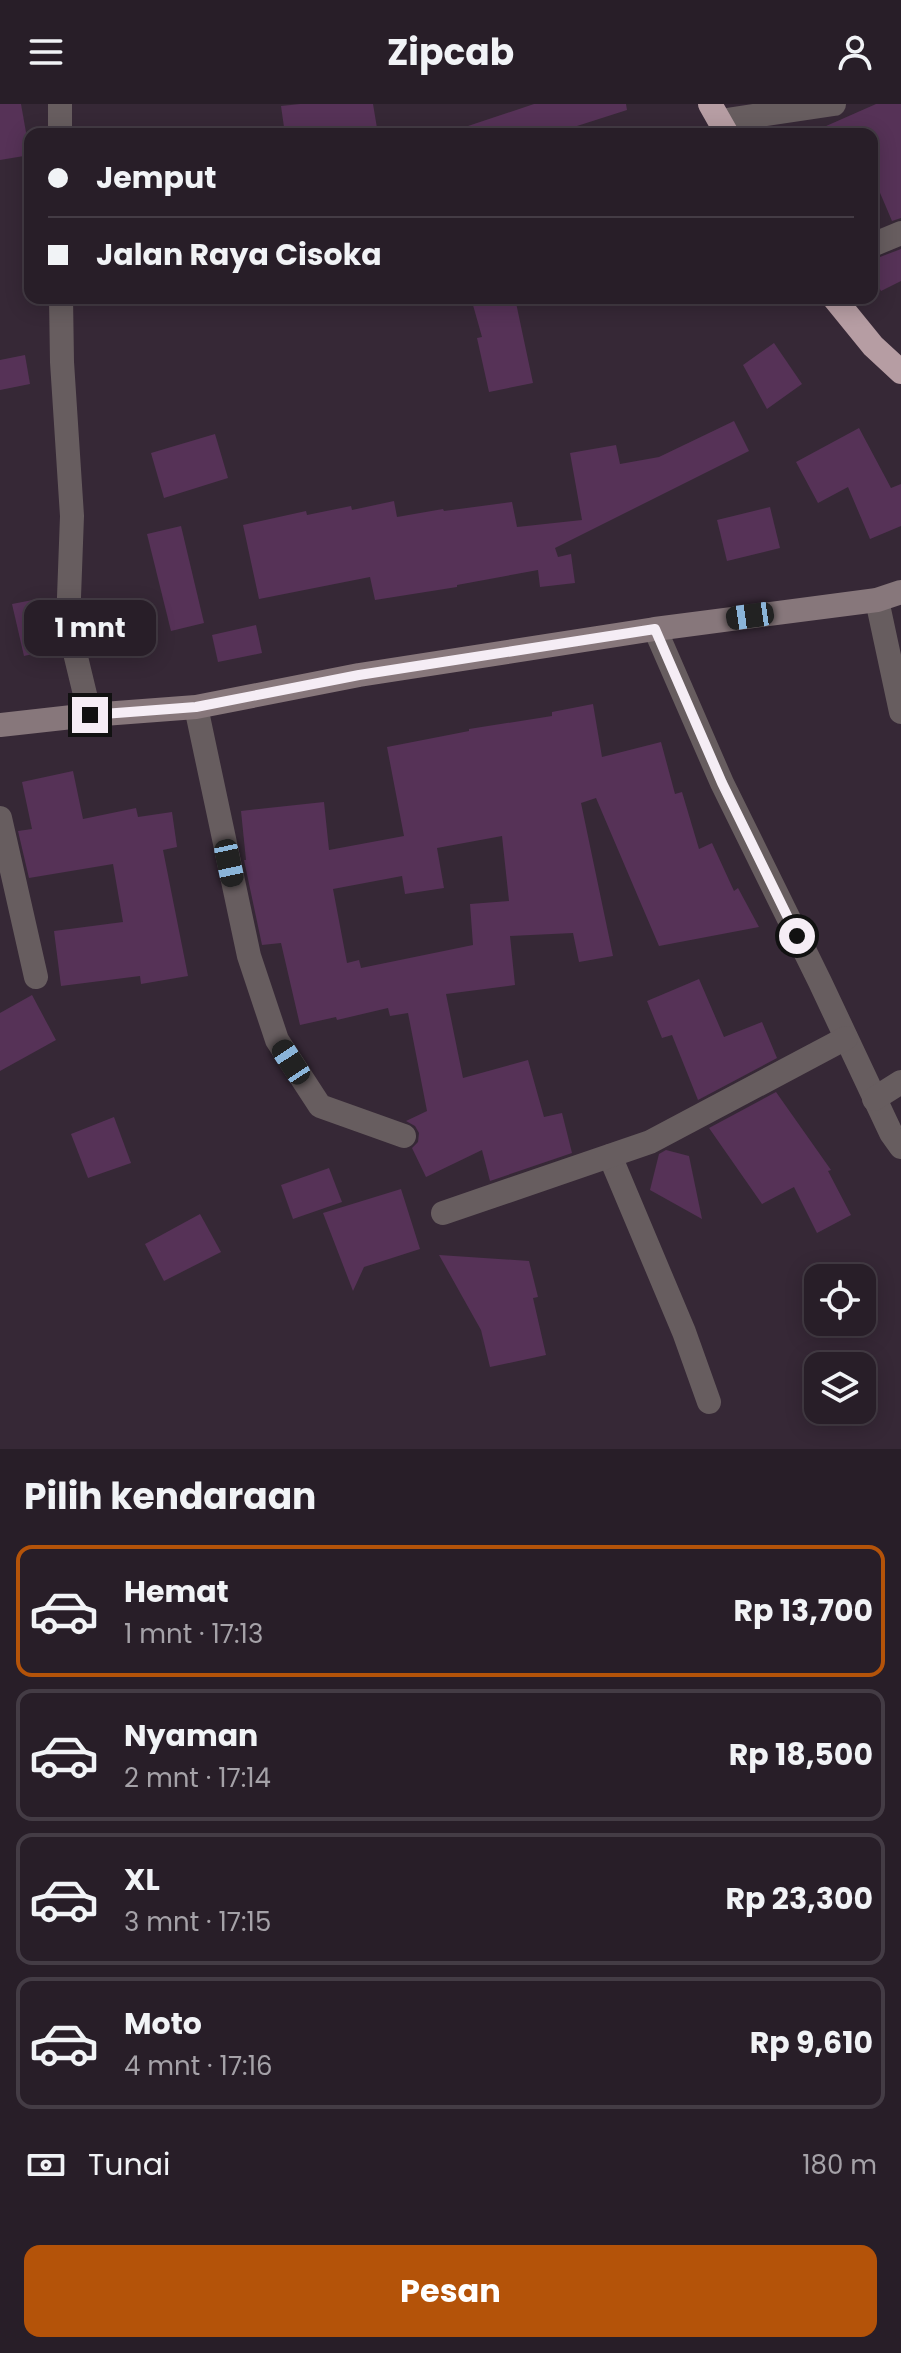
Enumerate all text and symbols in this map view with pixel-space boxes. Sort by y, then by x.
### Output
text: Zipcab [387,27,514,78]
icon: menu [24,30,68,74]
icon: person [833,30,877,74]
text: Jemput [96,156,216,199]
text: Jalan Raya Cisoka [96,233,382,276]
callout: 1 mnt [24,599,156,655]
car [725,601,775,631]
text: 1 mnt [55,610,125,646]
route end [72,697,108,733]
car [212,837,246,889]
route start [779,918,815,954]
car [268,1035,314,1089]
map controls [804,1264,876,1424]
button: locate [804,1264,876,1336]
button: layers [804,1352,876,1424]
text: Pilih kendaraan [24,1471,316,1522]
text: Hemat [124,1570,229,1613]
icon: car [28,1575,100,1647]
text: Rp 13,700 [734,1589,873,1632]
text: 1 mnt · 17:13 [124,1616,263,1652]
text: Nyaman [124,1714,258,1757]
icon: car [28,1719,100,1791]
text: Rp 18,500 [729,1733,873,1776]
text: 2 mnt · 17:14 [124,1760,271,1796]
text: XL [124,1858,160,1901]
icon: car [28,1863,100,1935]
text: Rp 23,300 [726,1877,873,1920]
text: 3 mnt · 17:15 [124,1904,271,1940]
text: Moto [124,2002,202,2045]
icon: car [28,2007,100,2079]
text: Rp 9,610 [750,2021,873,2064]
text: 4 mnt · 17:16 [124,2048,272,2084]
icon: cash [24,2143,68,2187]
text: Tunai [88,2143,170,2186]
text: 180 m [802,2147,877,2183]
button: Pesan [24,2245,877,2337]

